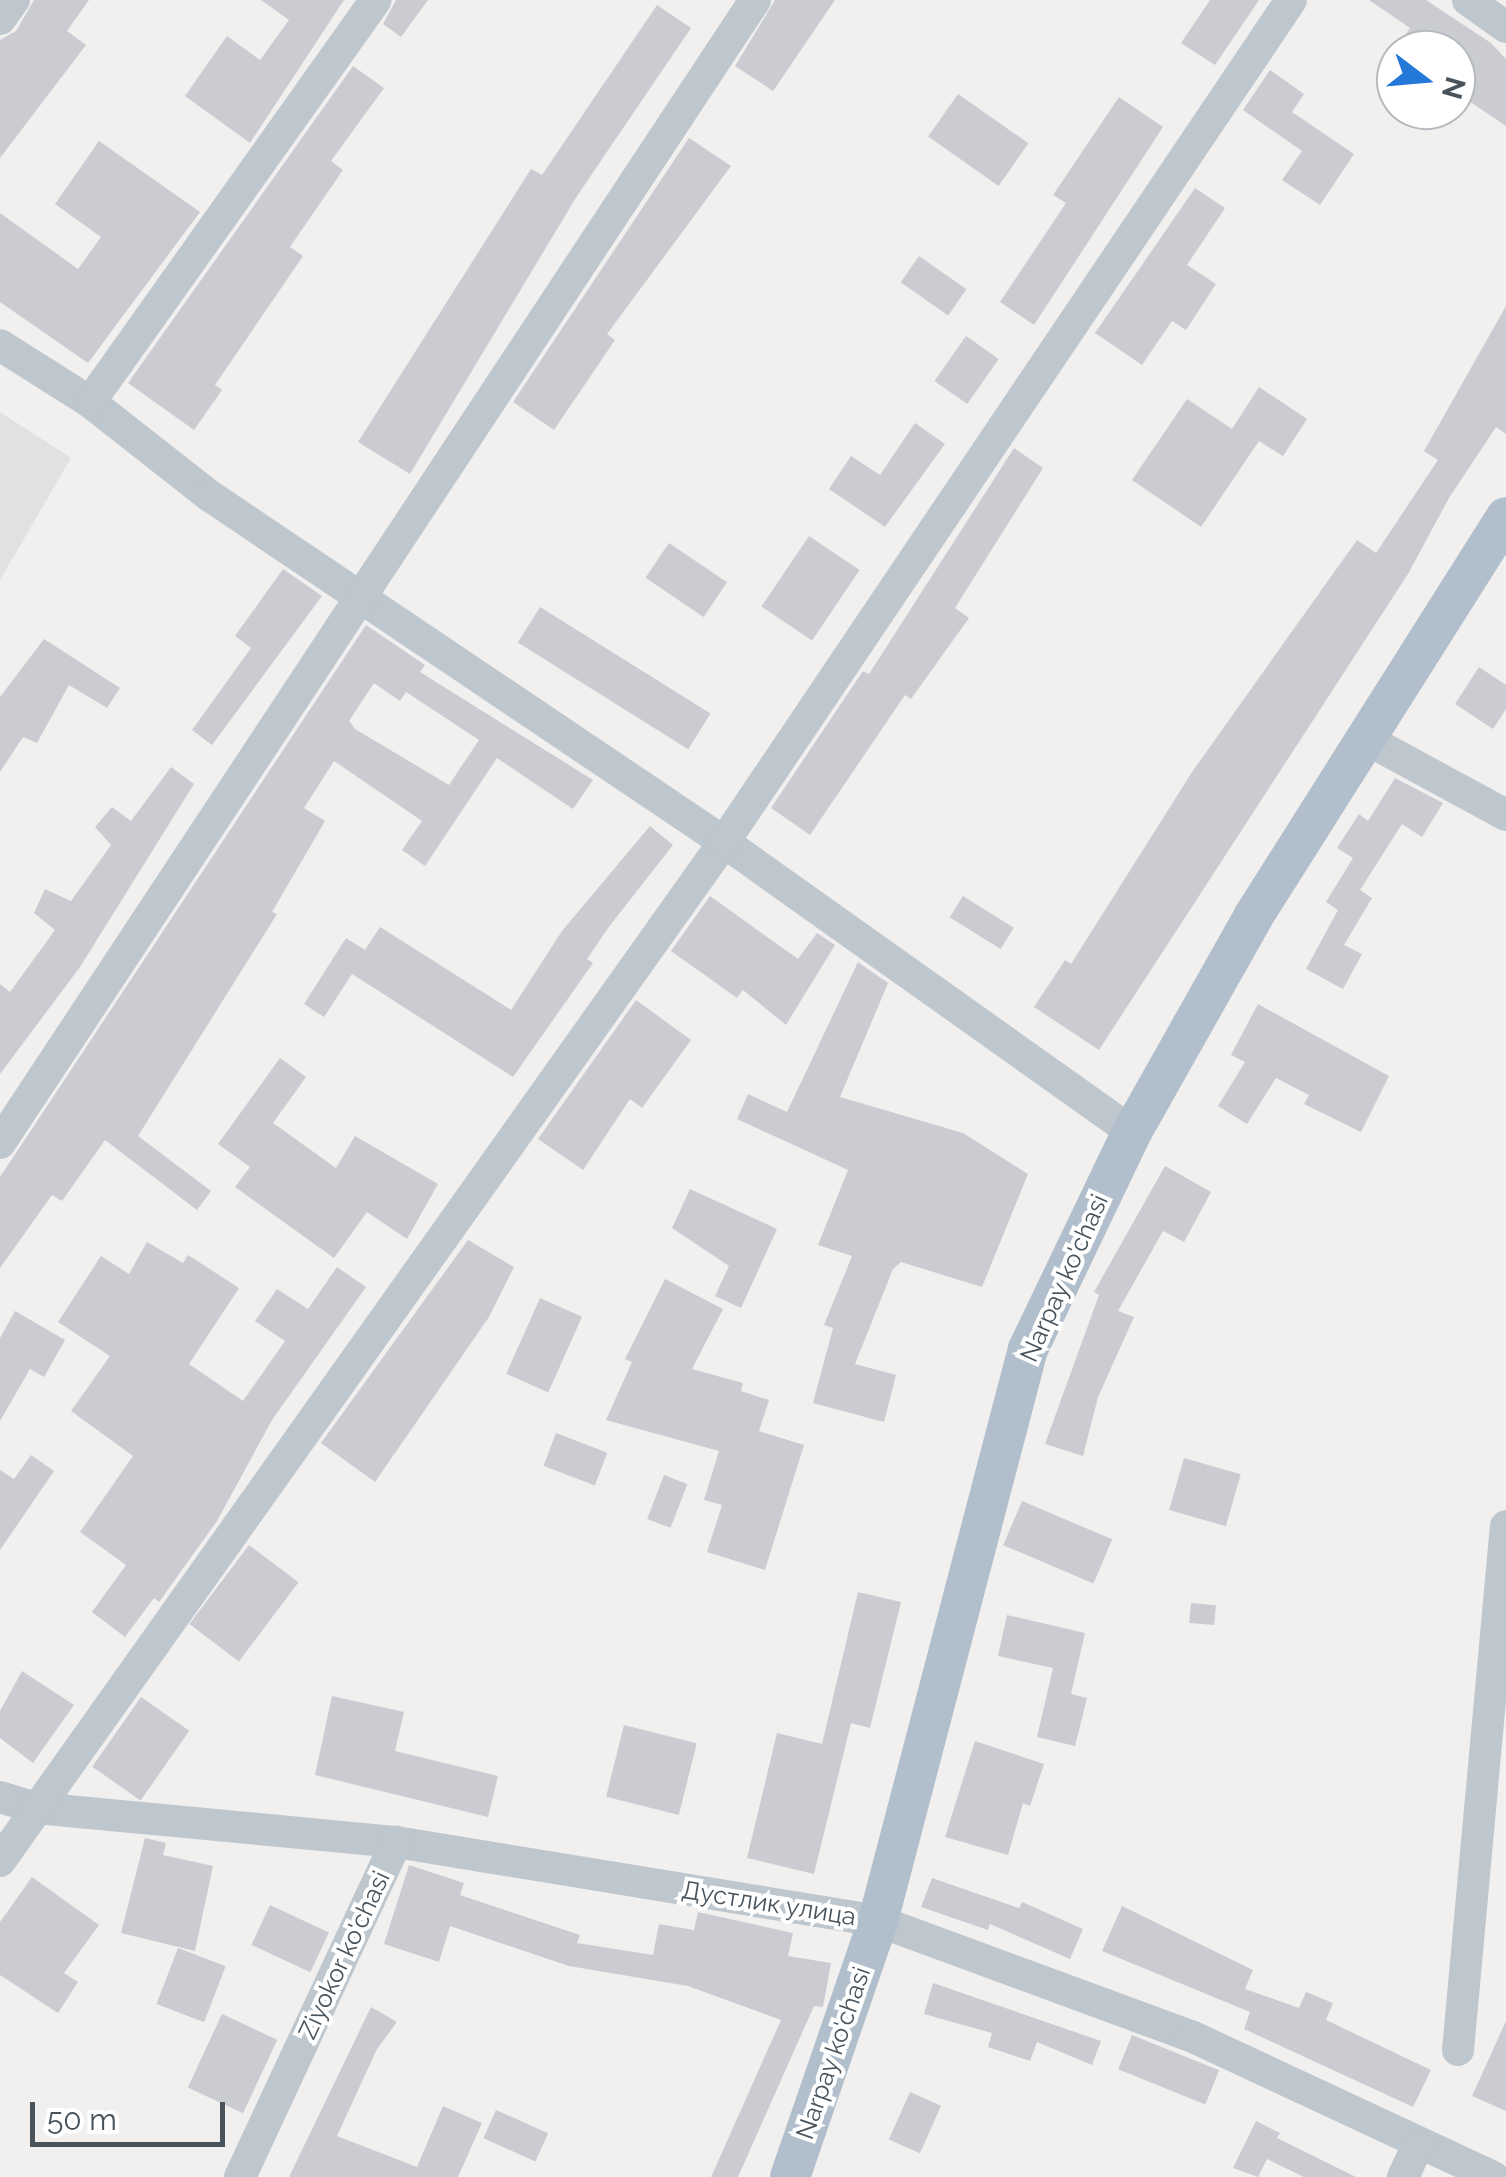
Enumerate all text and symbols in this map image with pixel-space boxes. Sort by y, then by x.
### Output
north arrow [1376,30,1476,130]
text: N [1435,73,1472,103]
street label: Narpay ko'chasi [1014,1189,1114,1367]
street label: Ziyokor ko'chasi [292,1866,396,2044]
street label: Дустлик улица [679,1874,859,1932]
street label: Narpay ko'chasi [789,1963,877,2143]
scale bar [35,2082,230,2144]
text: 50 m [47,2102,117,2137]

